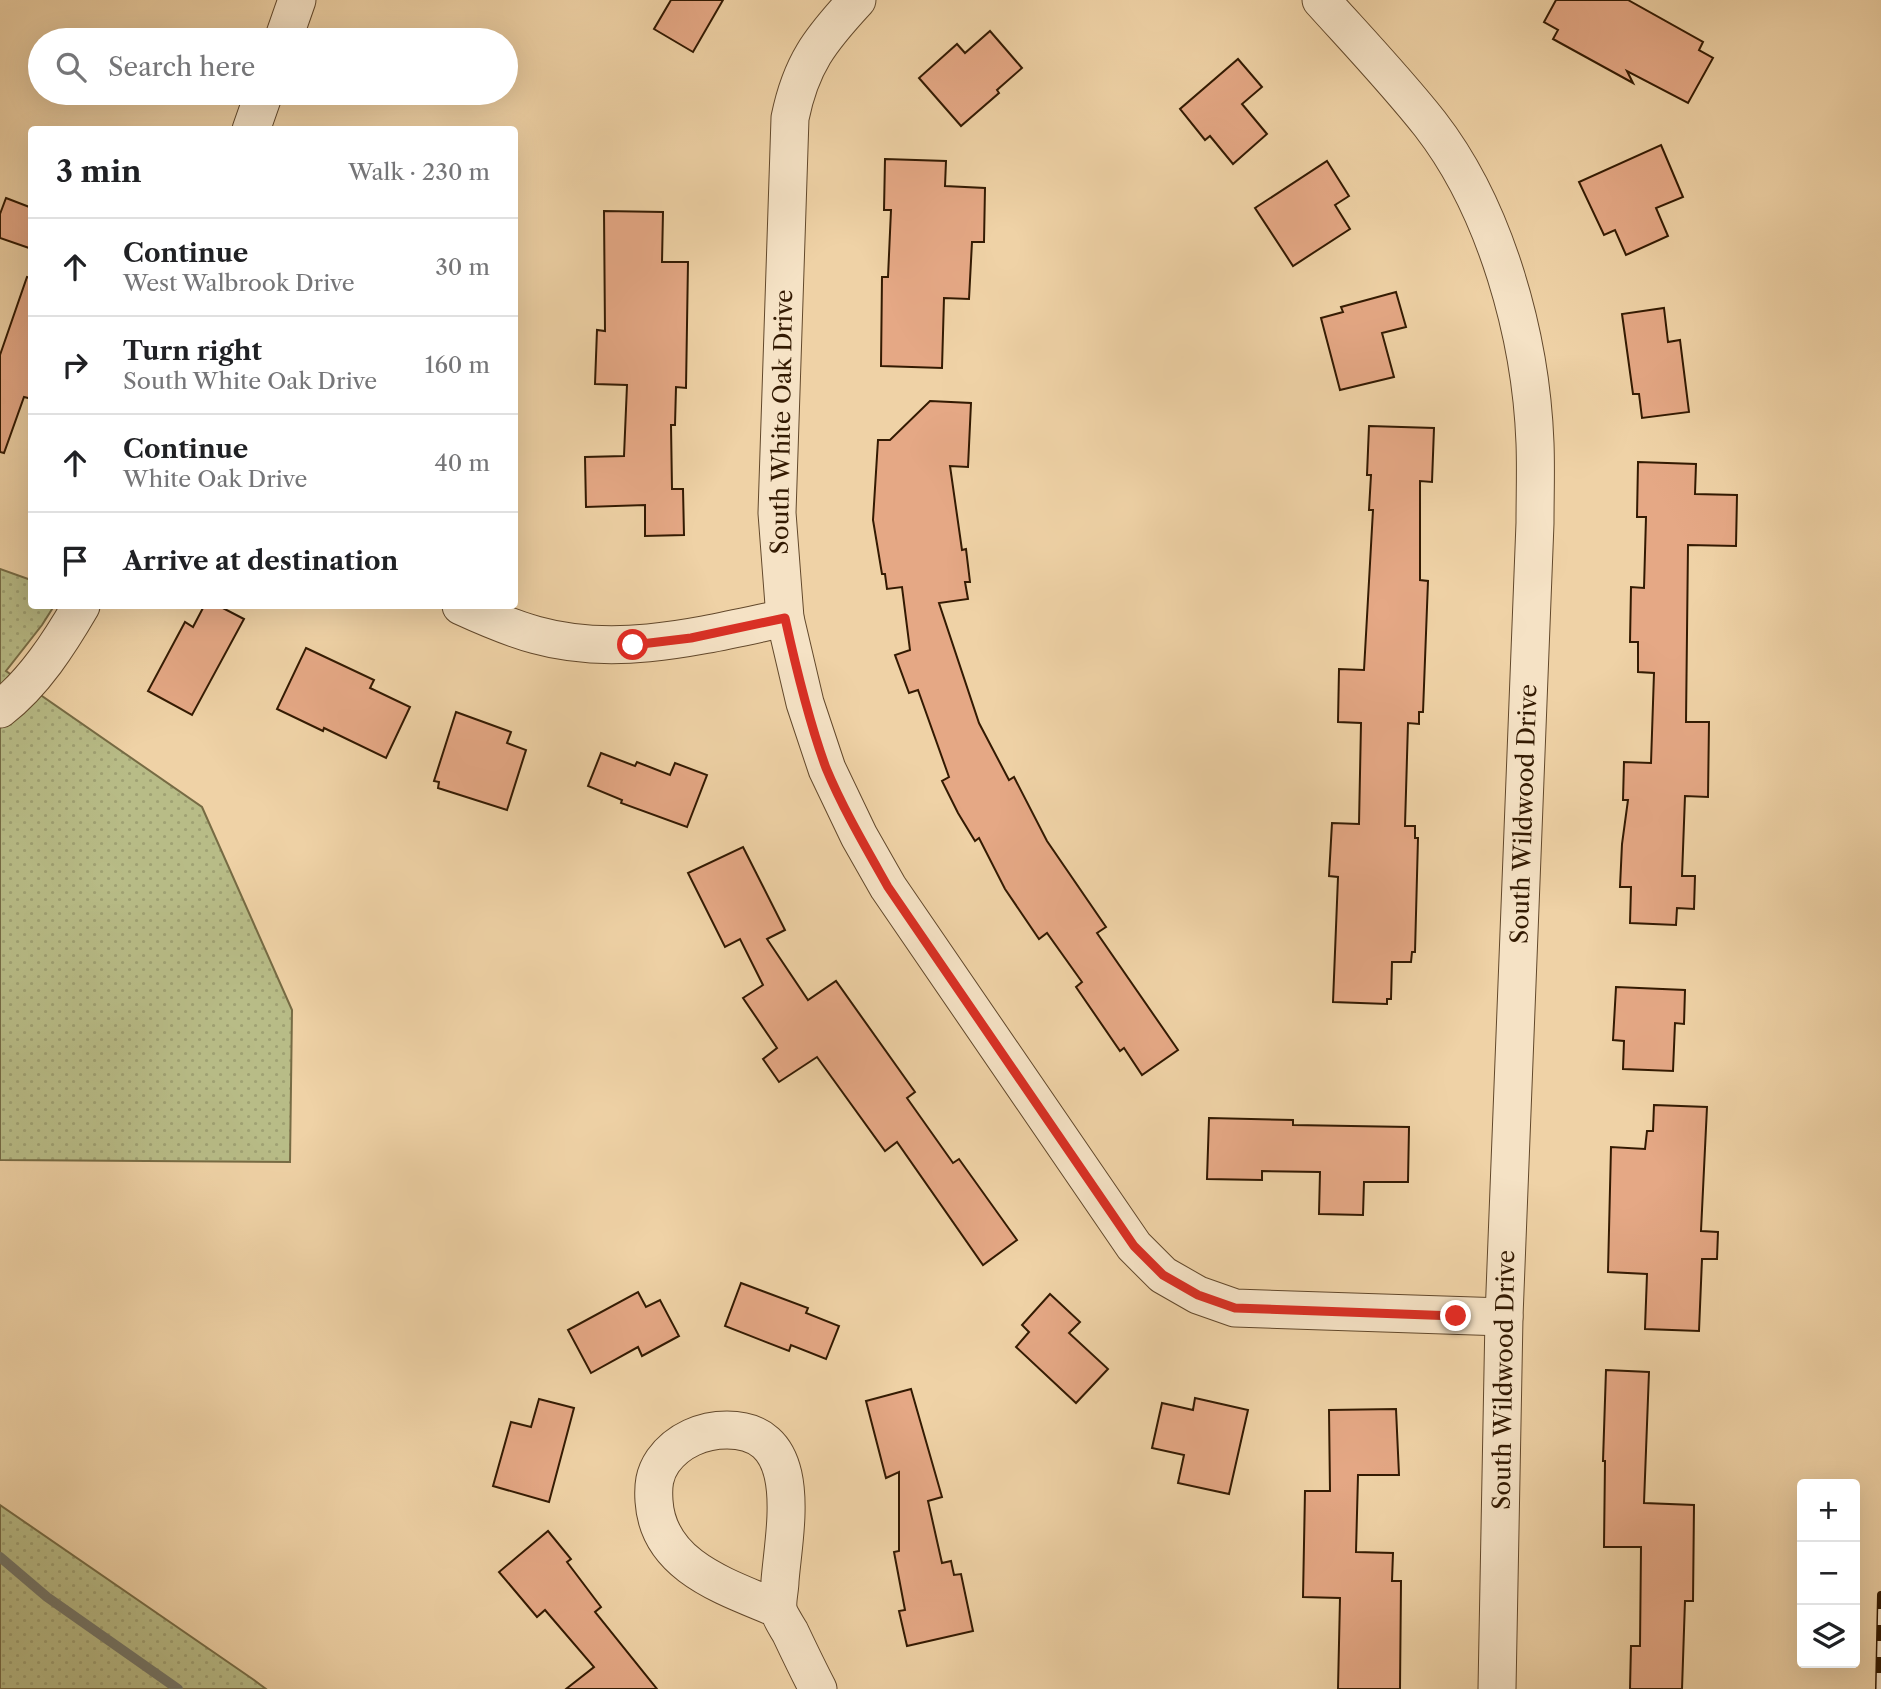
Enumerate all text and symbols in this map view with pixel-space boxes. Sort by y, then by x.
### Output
search box [28,28,518,105]
icon: search [52,48,90,86]
text: Search here [108,51,255,83]
text: 3 min [56,153,142,190]
text: Walk · 230 m [348,158,490,186]
text: Continue [123,237,248,269]
icon: ahead [56,248,94,286]
text: 30 m [435,253,490,281]
text: West Walbrook Drive [123,269,355,297]
street label: South White Oak Drive [765,289,798,555]
text: Turn right [123,335,262,367]
icon: right [56,346,94,384]
text: 160 m [425,351,490,379]
text: South White Oak Drive [123,367,377,395]
text: Continue [123,433,248,465]
icon: ahead [56,444,94,482]
text: 40 m [435,449,490,477]
text: White Oak Drive [123,465,307,493]
icon: arrive [56,542,94,580]
text: Arrive at destination [123,545,398,577]
route start [617,629,648,660]
street label: South Wildwood Drive [1504,684,1543,944]
street label: South Wildwood Drive [1487,1250,1520,1510]
route end [1440,1300,1471,1331]
map controls [1797,1479,1860,1668]
button: + [1797,1479,1860,1542]
button: − [1797,1542,1860,1605]
button: layers [1797,1605,1860,1668]

